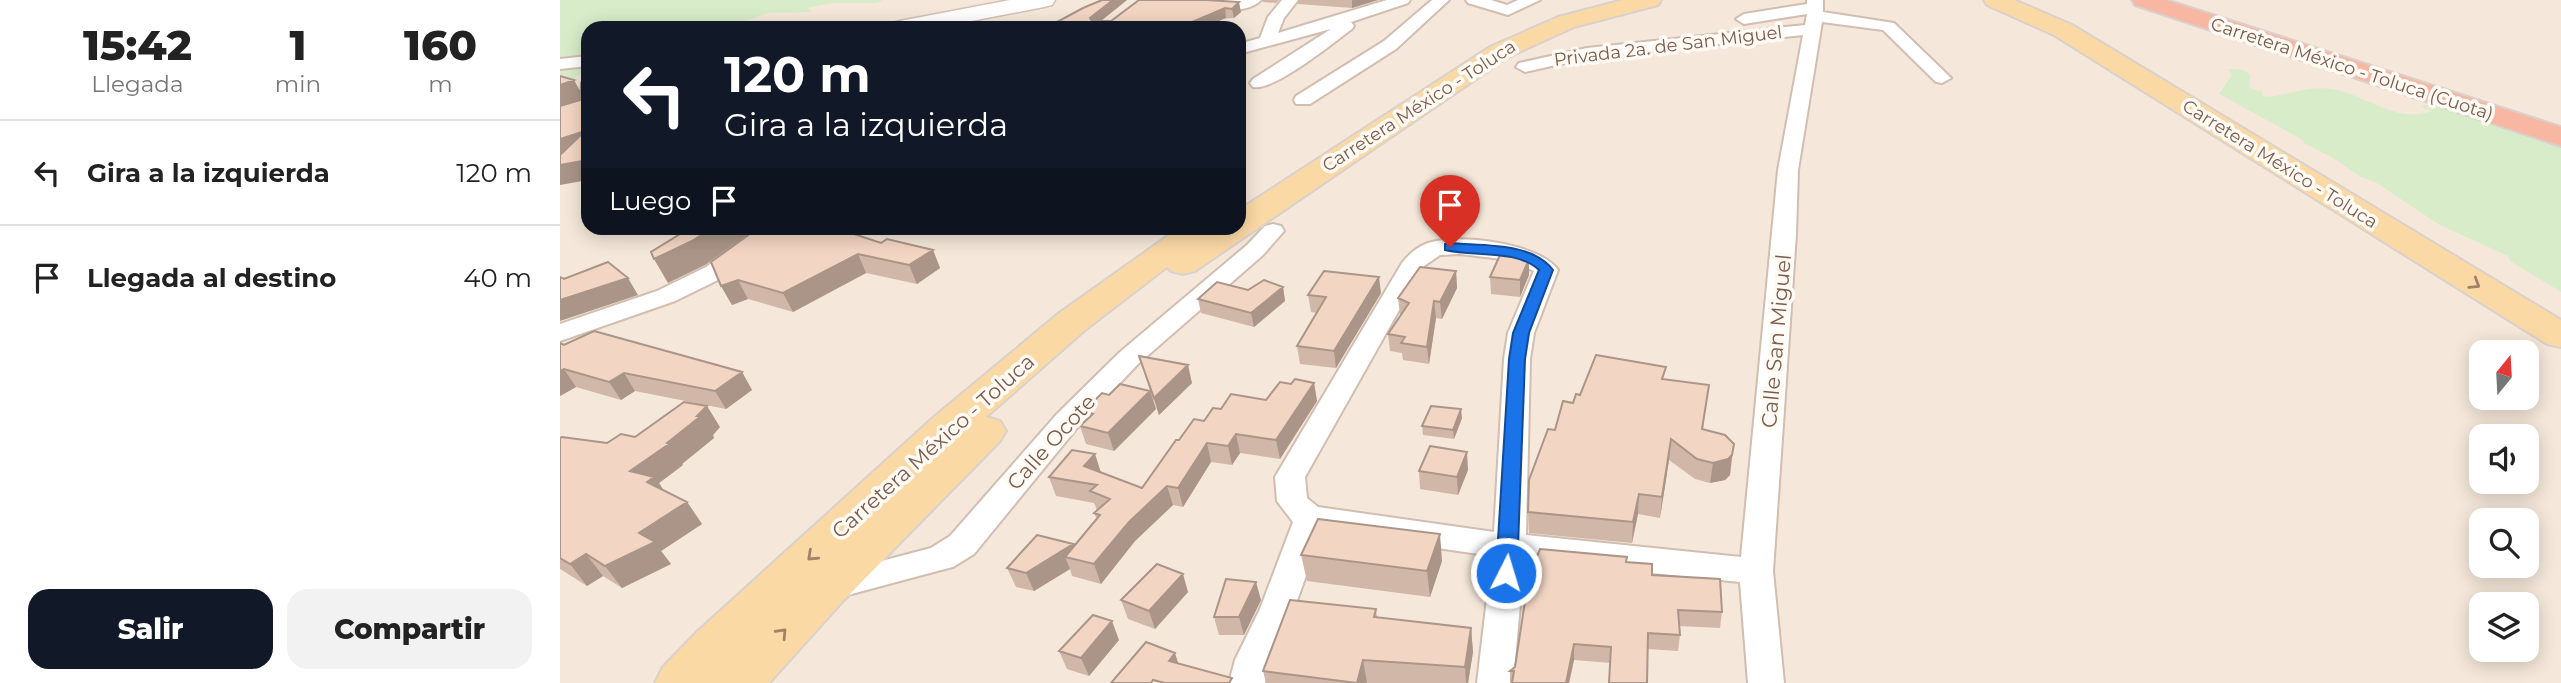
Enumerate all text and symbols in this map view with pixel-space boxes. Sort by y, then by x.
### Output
street label: Carretera México - Toluca (Cuota) [2208,13,2496,125]
text: 15:42 [83,19,192,71]
text: 1 [289,19,306,71]
text: 160 [404,19,477,71]
street label: Privada 2a. de San Miguel [1553,21,1783,71]
street label: Carretera México - Toluca [1318,35,1520,177]
text: 120 m [724,45,871,104]
icon: left [609,49,700,140]
text: Llegada [91,70,183,98]
text: min [275,70,321,98]
text: m [428,70,453,98]
street label: Carretera México - Toluca [2178,95,2382,233]
text: Gira a la izquierda [724,105,1008,144]
icon: left [28,154,66,192]
text: Gira a la izquierda [87,157,330,189]
text: 120 m [456,157,532,189]
pin [1420,175,1480,247]
icon: arrive [705,182,743,220]
text: Luego [609,185,691,217]
icon: arrive [1431,186,1469,224]
street label: Calle San Miguel [1756,253,1796,429]
icon: arrive [28,259,66,297]
text: Llegada al destino [87,262,336,294]
text: 40 m [463,262,532,294]
one-way arrow [2467,275,2480,288]
north arrow [2469,340,2539,410]
map controls [2469,340,2539,662]
street label: Carretera México - Toluca [827,349,1039,543]
street label: Calle Ocote [1002,389,1100,495]
button: sound [2469,424,2539,494]
button: search [2469,508,2539,578]
position arrow [1469,536,1543,610]
one-way arrow [807,548,820,561]
button: Salir [28,589,273,669]
button: Compartir [287,589,532,669]
button: layers [2469,592,2539,662]
one-way arrow [773,628,786,641]

